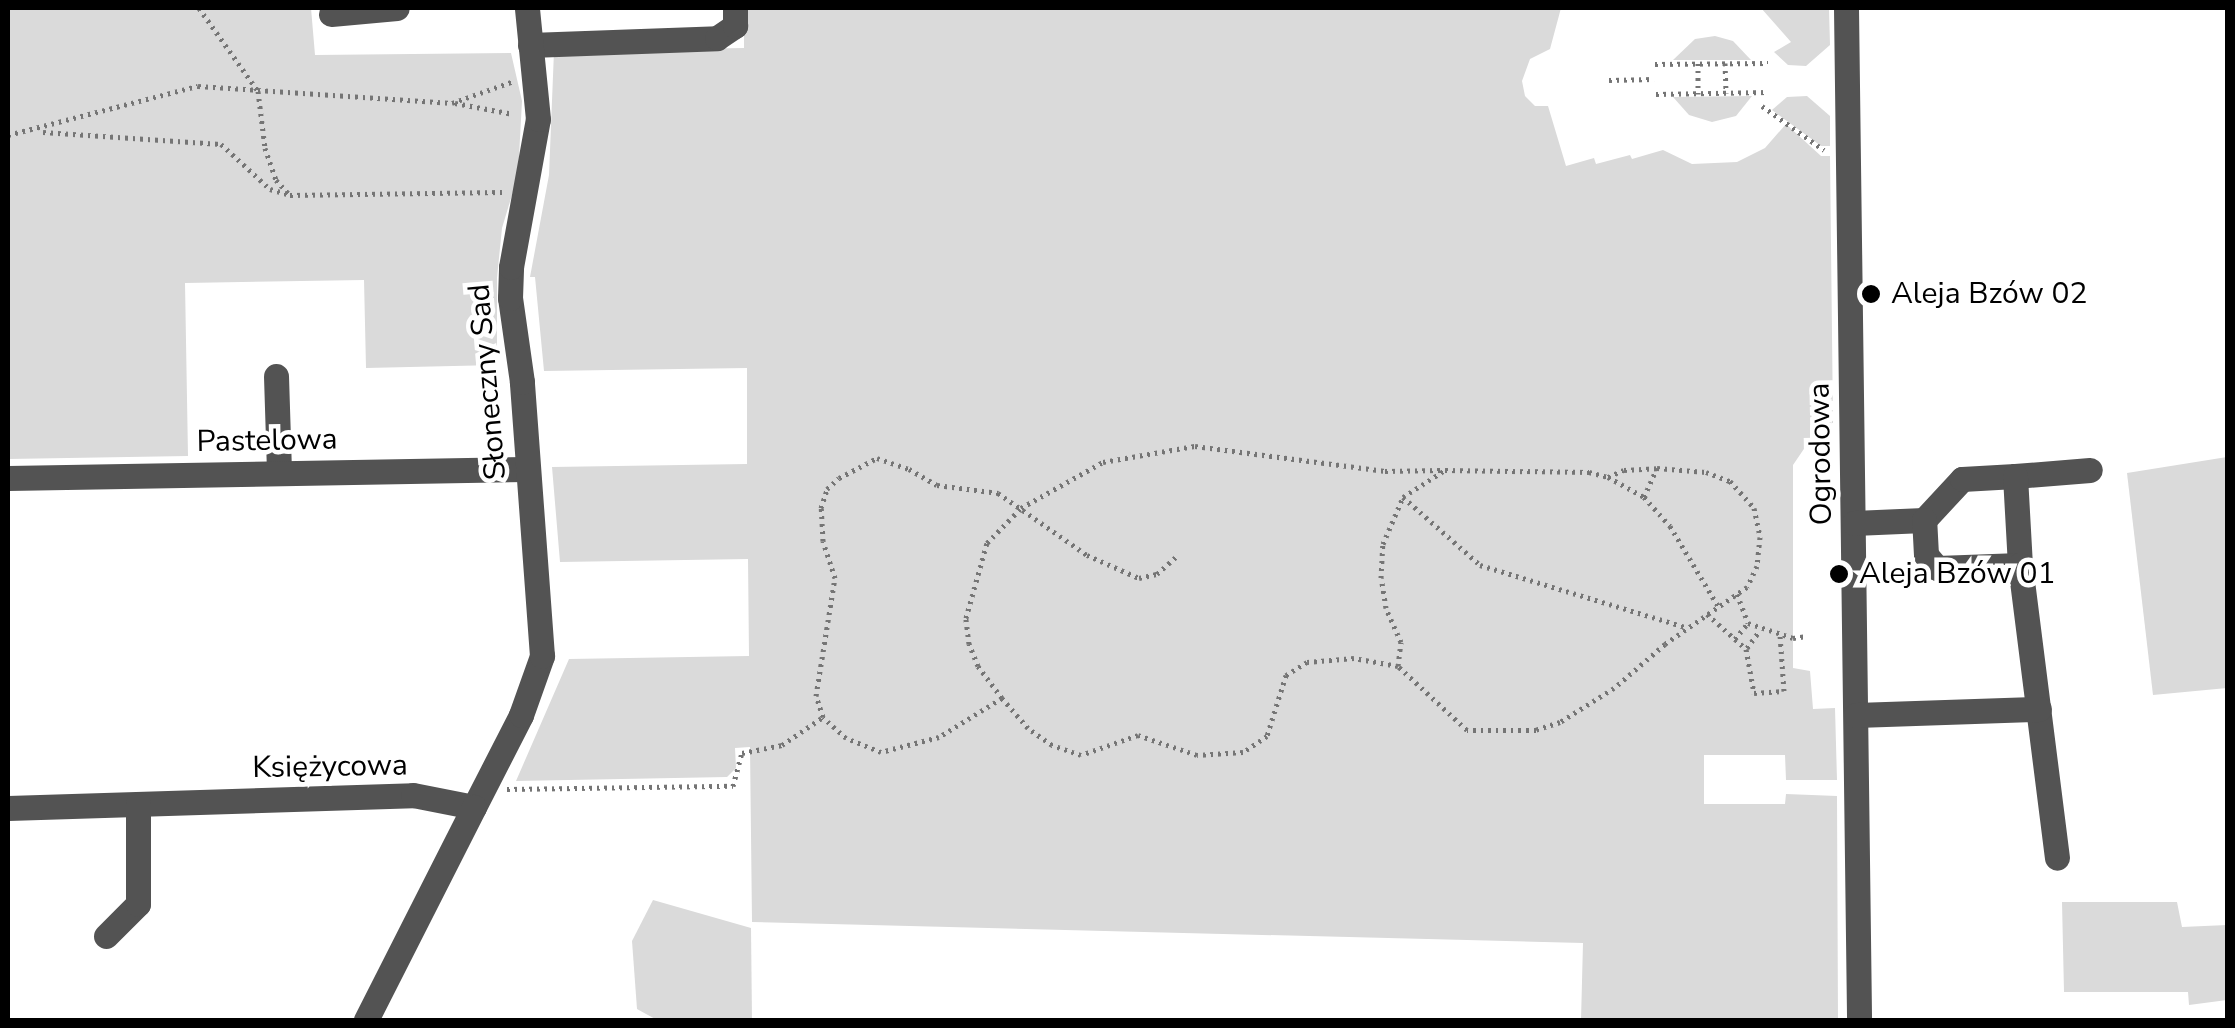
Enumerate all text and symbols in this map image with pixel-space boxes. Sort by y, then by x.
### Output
place label: Aleja Bzów 02 [1891,276,2088,312]
street label: Słoneczny Sad [462,283,514,481]
marker: Aleja Bzów 02 [1860,283,1882,305]
street label: Ogrodowa [1802,382,1840,526]
street label: Pastelowa [196,422,338,460]
place label: Aleja Bzów 01 [1859,556,2056,592]
marker: Aleja Bzów 01 [1828,563,1850,585]
street label: Księżycowa [252,748,408,786]

